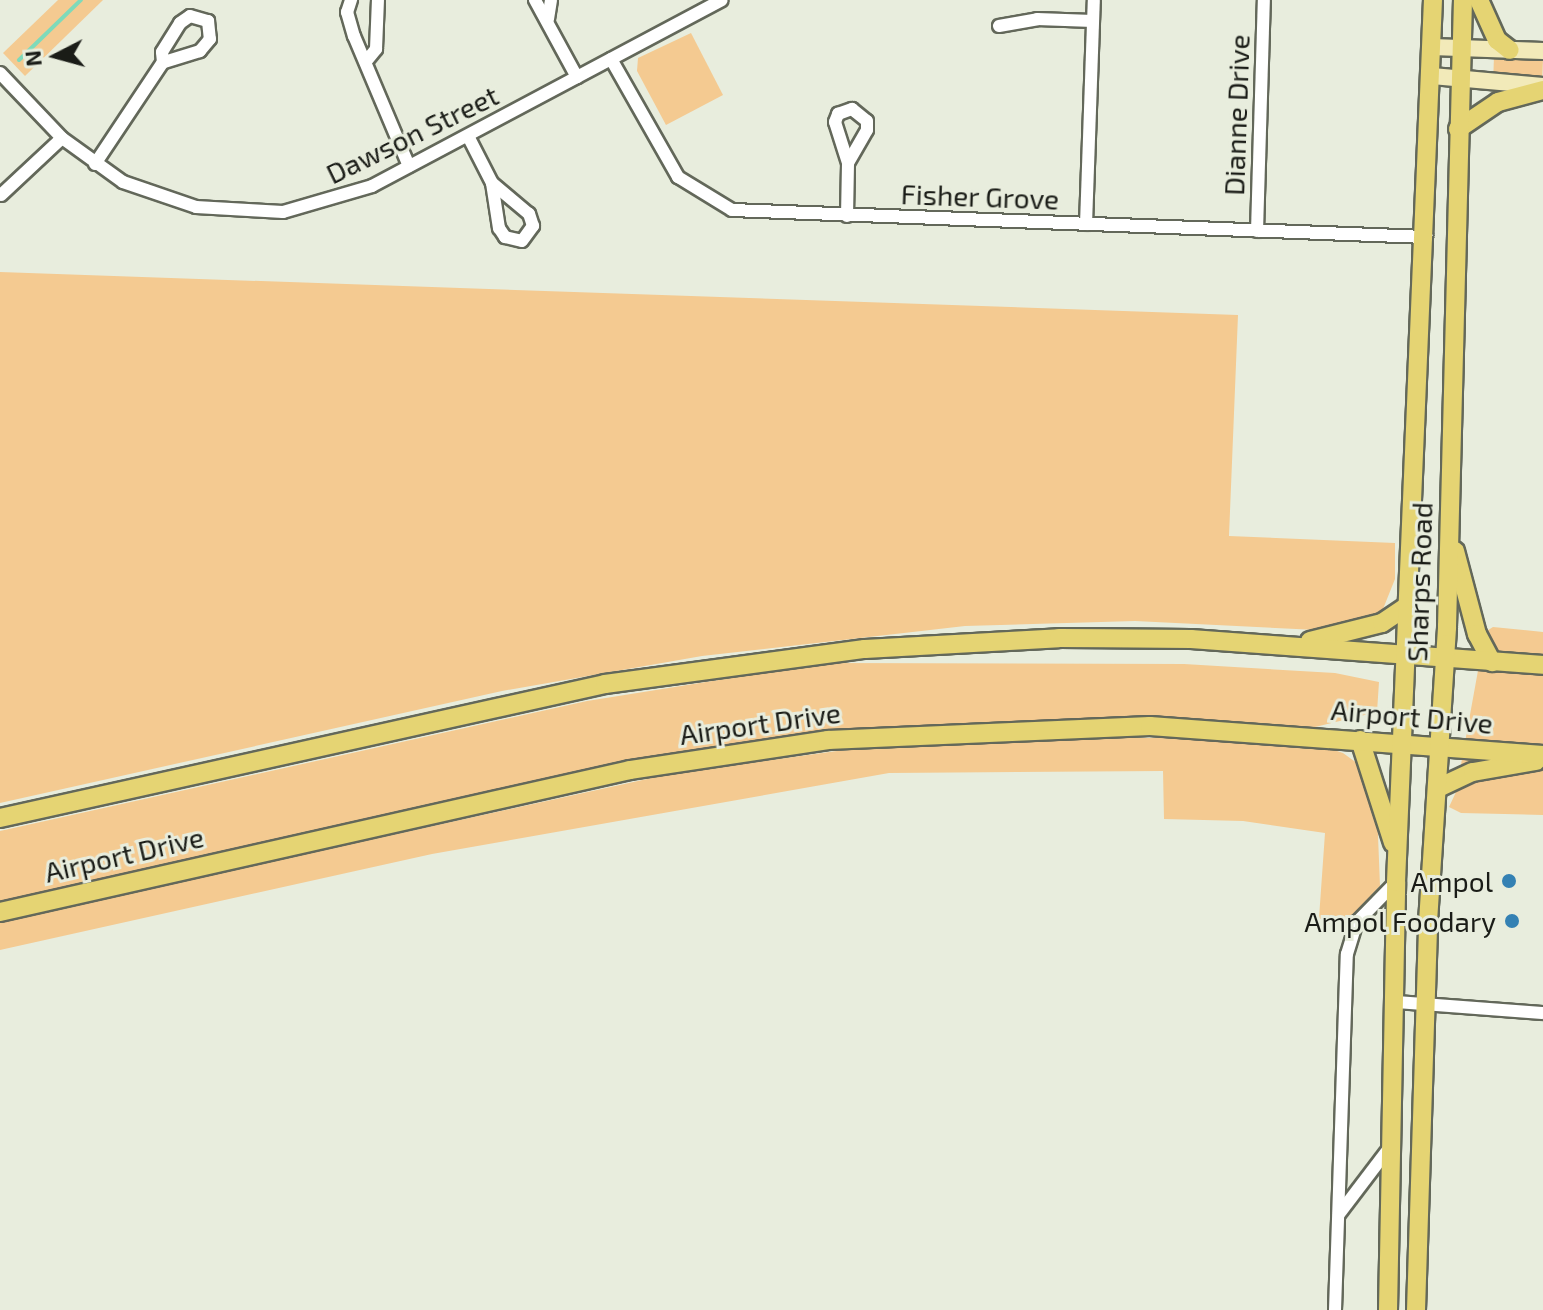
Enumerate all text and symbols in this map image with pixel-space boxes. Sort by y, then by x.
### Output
north arrow [16,16,96,96]
street label: Dianne Drive [1216,34,1256,196]
text: N [18,49,46,68]
street label: Dawson Street [320,78,504,190]
street label: Fisher Grove [900,176,1060,216]
street label: Sharps Road [1399,502,1439,662]
street label: Airport Drive [1330,692,1494,740]
street label: Airport Drive [677,695,843,751]
street label: Airport Drive [41,819,207,889]
place label: Ampol [1411,864,1493,898]
marker: Ampol [1500,872,1518,890]
place label: Ampol Foodary [1303,904,1496,938]
marker: Ampol Foodary [1503,912,1521,930]

